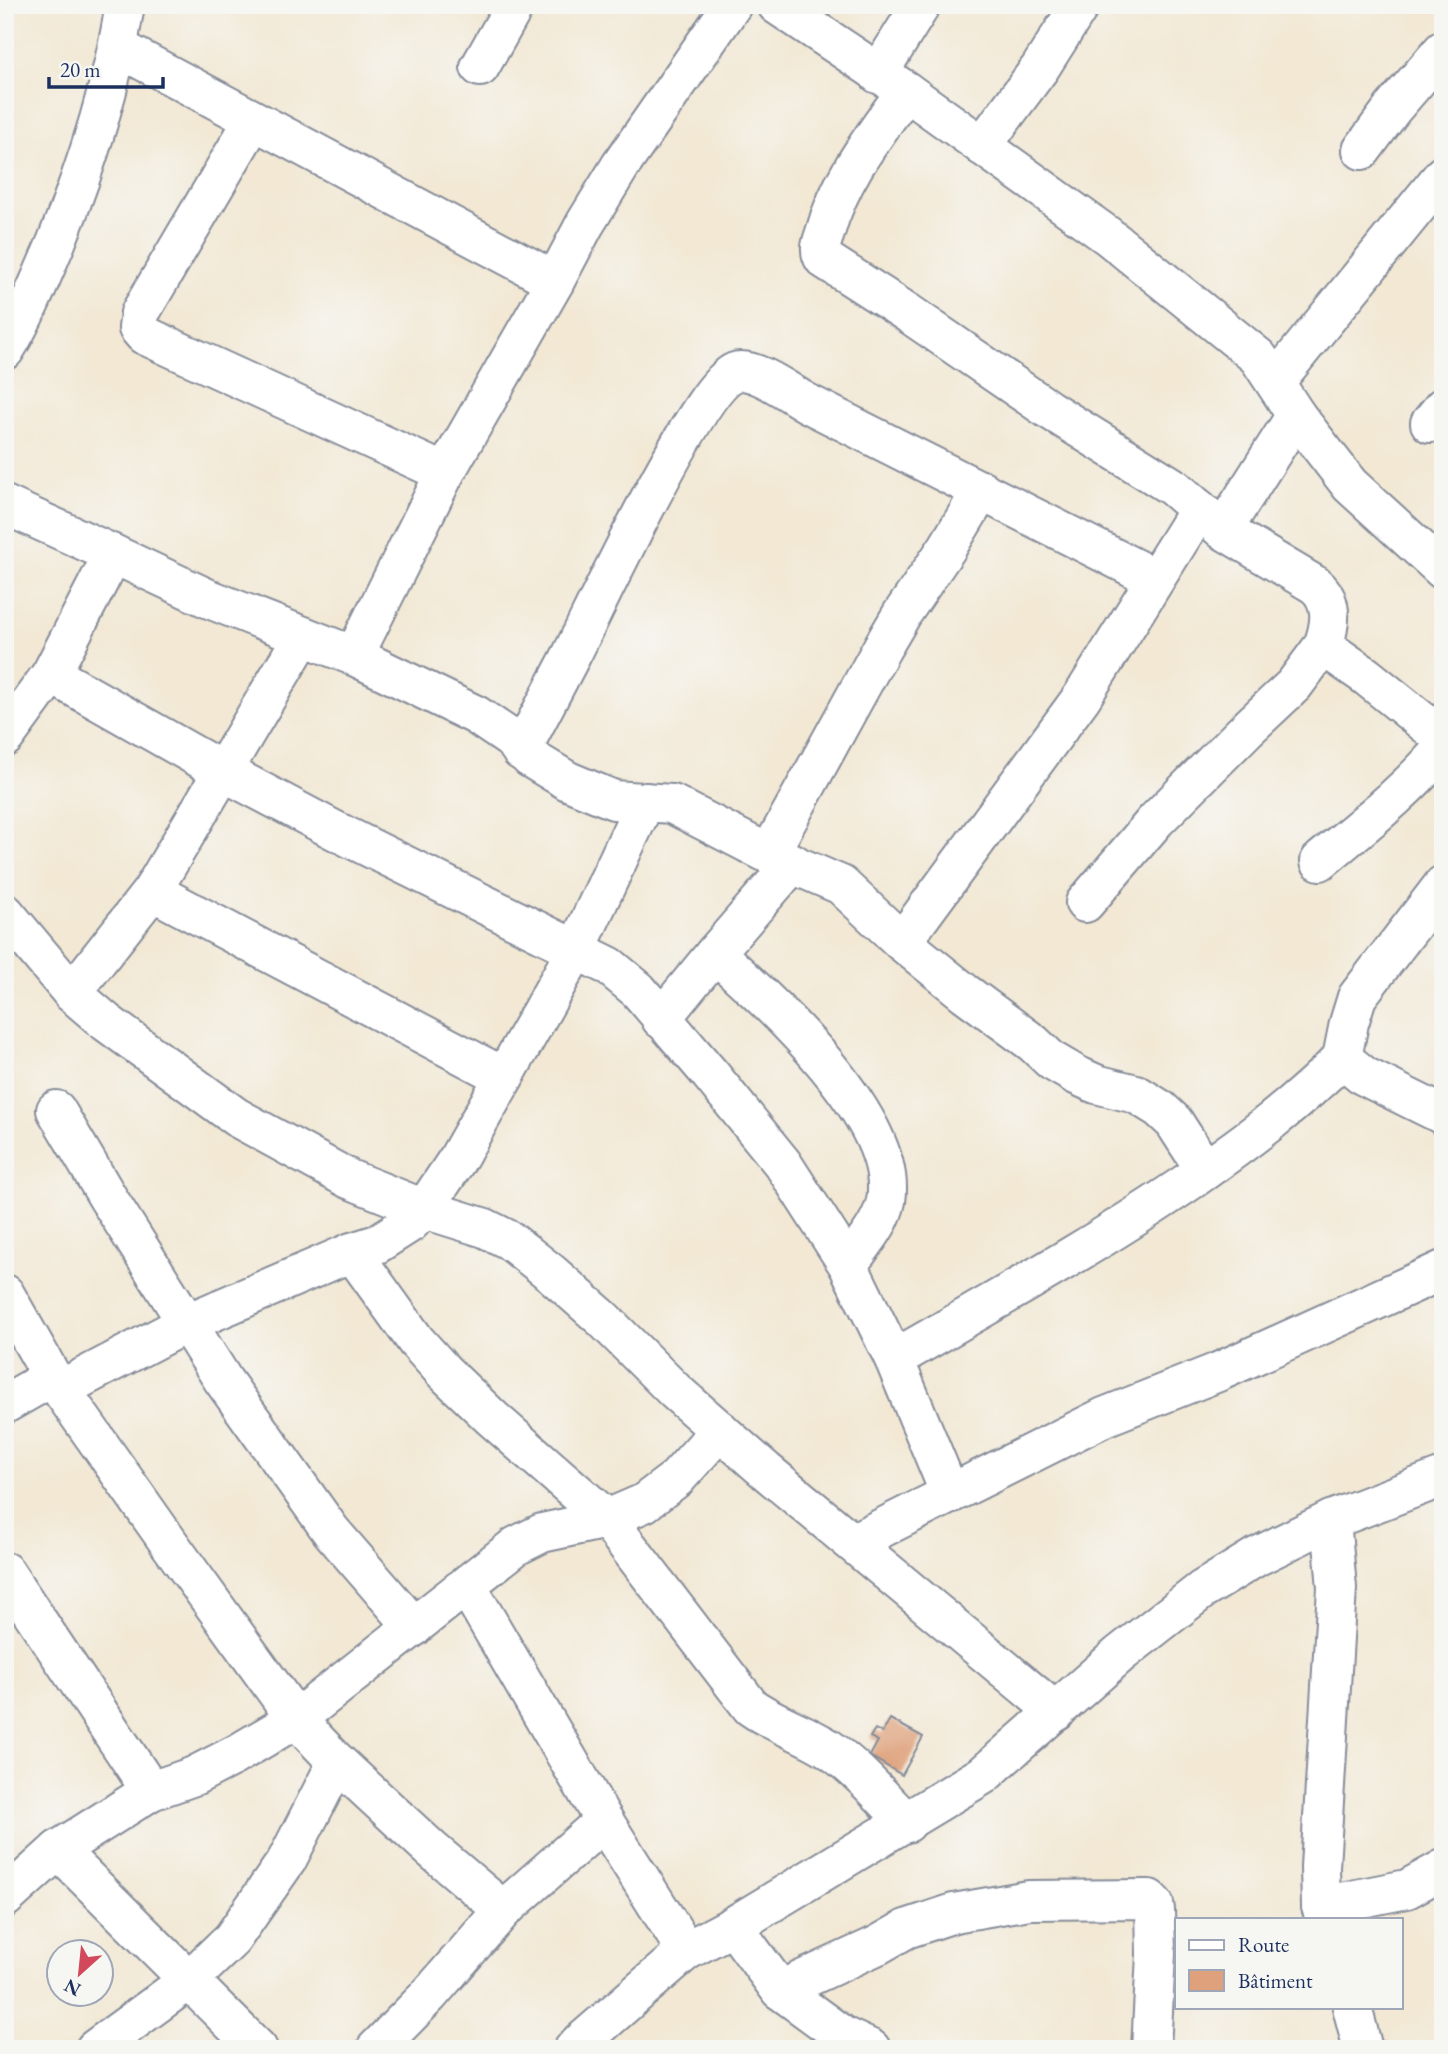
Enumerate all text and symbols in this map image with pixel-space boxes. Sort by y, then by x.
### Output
scale bar [49,46,163,90]
text: 20 m [60,56,101,83]
legend [1175,1918,1402,2008]
text: Route [1238,1931,1289,1958]
north arrow [46,1938,116,2008]
text: Bâtiment [1238,1967,1313,1994]
text: N [59,1973,85,2002]

